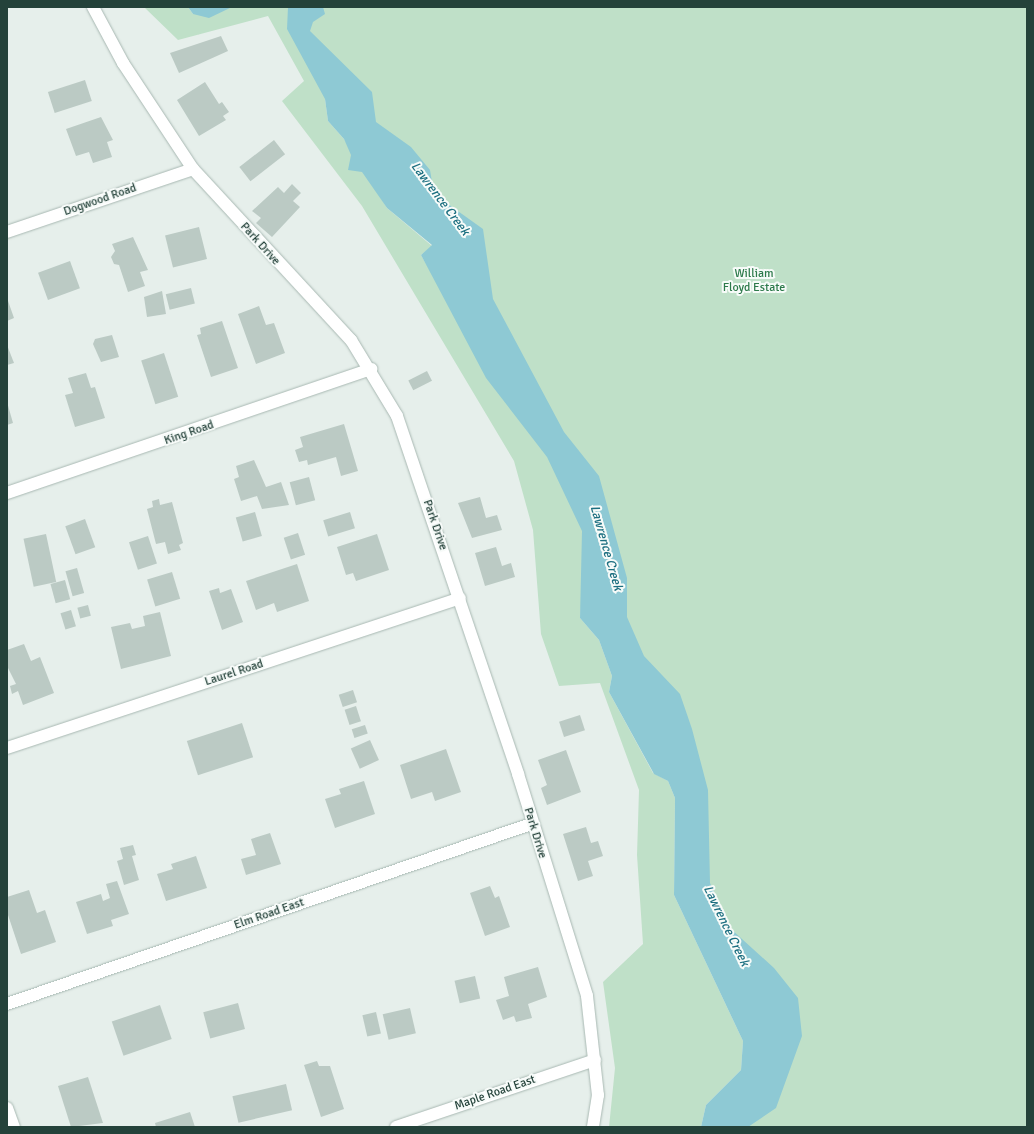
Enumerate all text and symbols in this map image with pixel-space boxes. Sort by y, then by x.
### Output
water label: Lawrence Creek [407,159,473,239]
street label: Dogwood Road [62,181,138,219]
street label: Park Drive [237,220,283,268]
park label: William Floyd Estate [723,267,785,295]
street label: King Road [162,418,216,448]
street label: Park Drive [420,498,450,552]
water label: Lawrence Creek [586,504,626,592]
street label: Laurel Road [203,657,265,689]
street label: Park Drive [520,806,550,860]
water label: Lawrence Creek [700,883,752,969]
street label: Elm Road East [232,895,306,933]
street label: Maple Road East [453,1072,537,1114]

